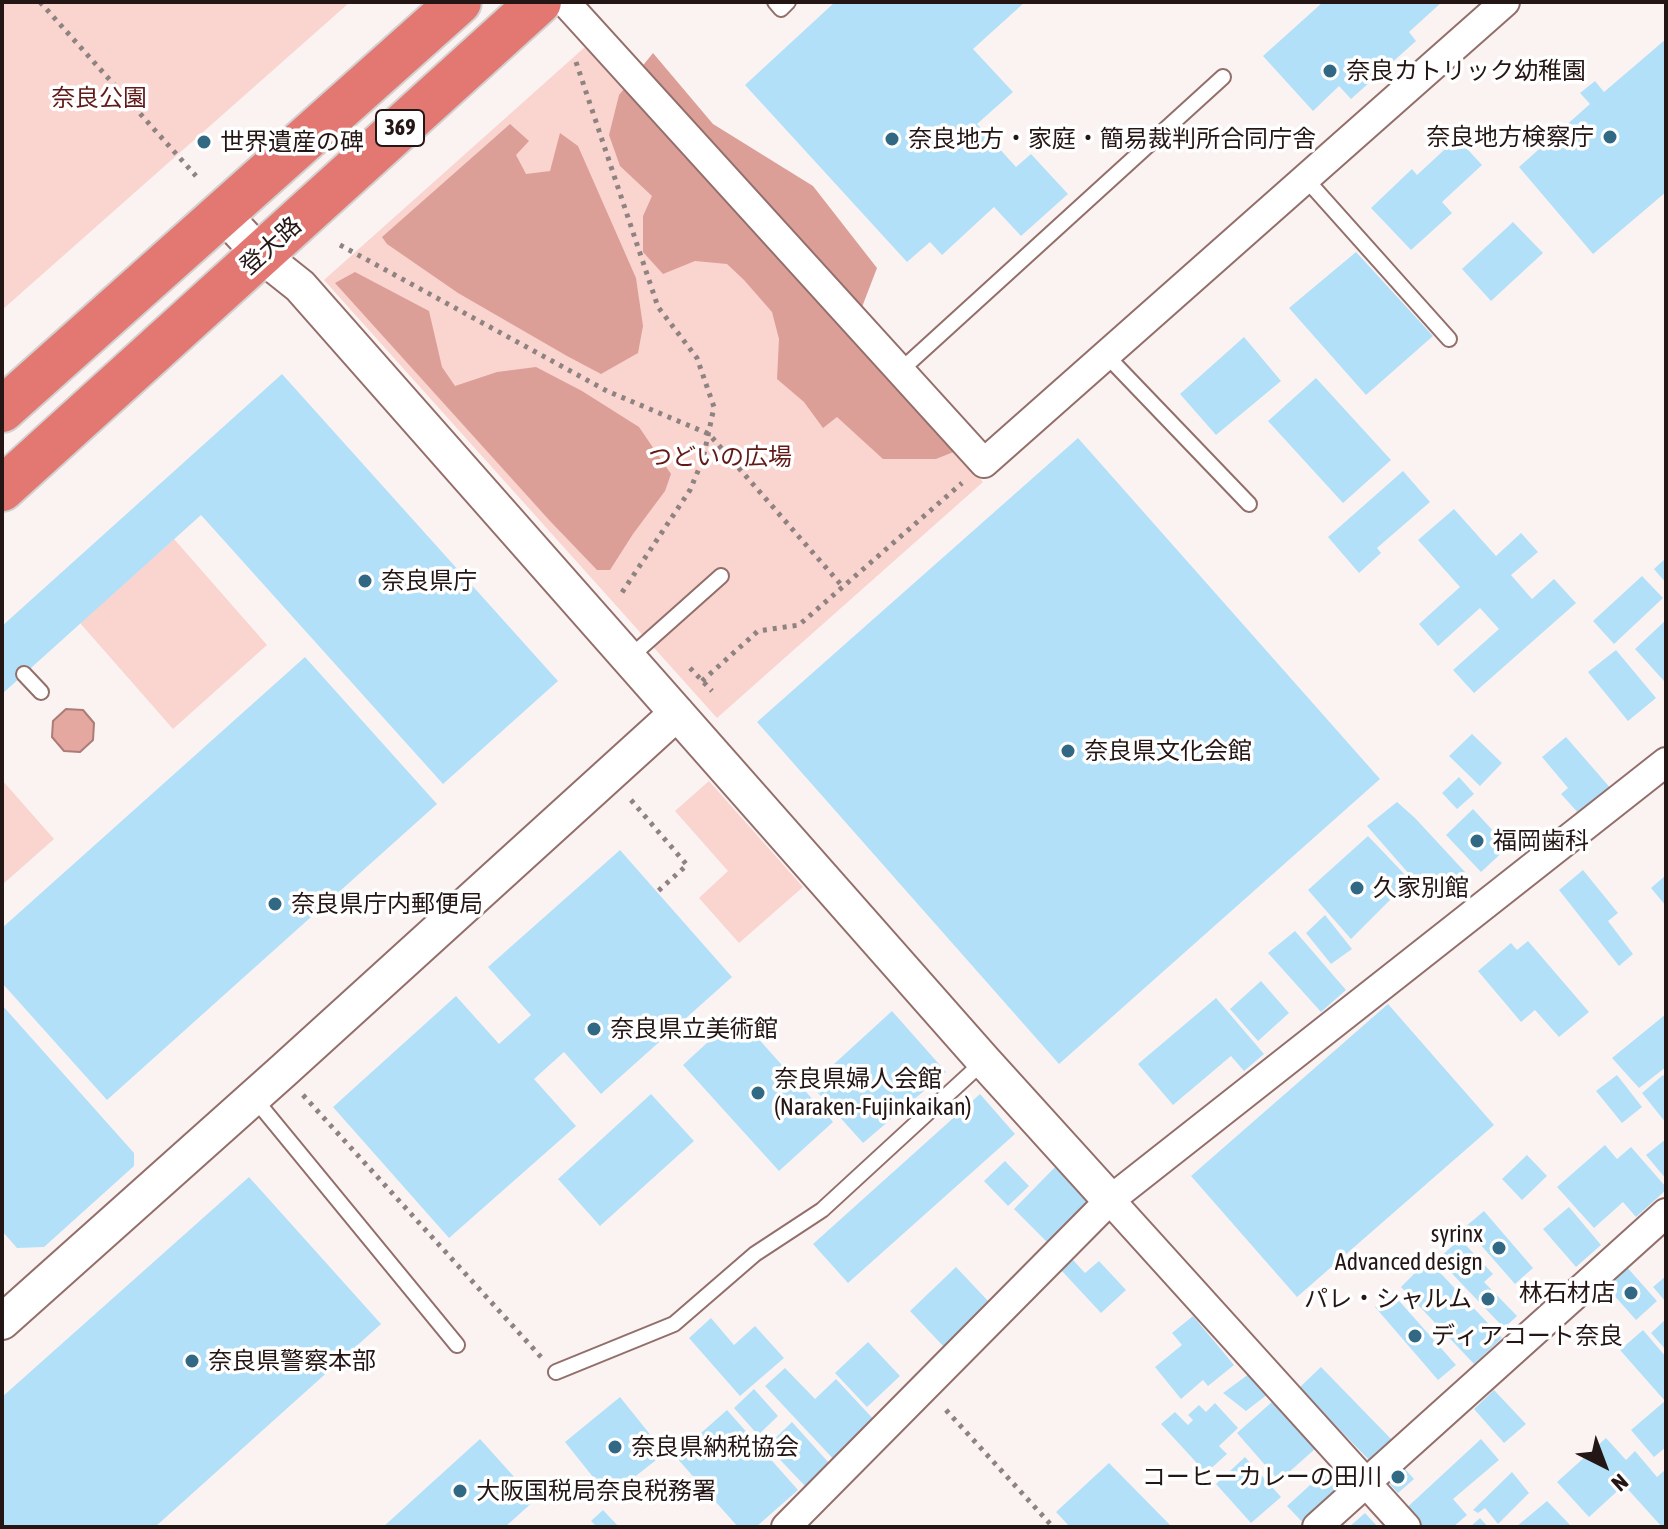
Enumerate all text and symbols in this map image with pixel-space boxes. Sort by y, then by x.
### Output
place label: 奈良カトリック幼稚園 [1346,57,1586,85]
marker: 奈良カトリック幼稚園 [1321,62,1339,80]
park label: 奈良公園 [51,84,147,112]
road number: 369 [376,110,424,146]
place label: 奈良地方検察庁 [1426,123,1594,151]
place label: 奈良地方・家庭・簡易裁判所合同庁舎 [908,125,1316,153]
place label: 世界遺産の碑 [220,128,364,156]
marker: 奈良地方検察庁 [1601,128,1619,146]
marker: 奈良地方・家庭・簡易裁判所合同庁舎 [883,130,901,148]
marker: 世界遺産の碑 [195,133,213,151]
street label: 登大路 [235,211,307,281]
park label: つどいの広場 [648,443,792,471]
place label: 奈良県庁 [381,567,477,595]
marker: 奈良県庁 [356,572,374,590]
place label: 奈良県文化会館 [1084,737,1252,765]
marker: 奈良県文化会館 [1059,742,1077,760]
place label: 福岡歯科 [1493,827,1589,855]
marker: 福岡歯科 [1468,832,1486,850]
place label: 久家別館 [1373,874,1469,902]
marker: 久家別館 [1348,879,1366,897]
place label: 奈良県庁内郵便局 [291,890,483,918]
marker: 奈良県庁内郵便局 [266,895,284,913]
place label: 奈良県立美術館 [610,1015,778,1043]
marker: 奈良県立美術館 [585,1020,603,1038]
place label: 奈良県婦人会館 (Naraken-Fujinkaikan) [774,1065,972,1121]
marker: 奈良県婦人会館 (Naraken-Fujinkaikan) [749,1084,767,1102]
place label: syrinx Advanced design [1335,1220,1483,1276]
marker: syrinx Advanced design [1490,1239,1508,1257]
place label: 林石材店 [1519,1279,1615,1307]
marker: 林石材店 [1622,1284,1640,1302]
place label: パレ・シャルム [1304,1285,1472,1313]
marker: パレ・シャルム [1479,1290,1497,1308]
place label: ディアコート奈良 [1431,1322,1623,1350]
marker: ディアコート奈良 [1406,1327,1424,1345]
place label: 奈良県警察本部 [208,1347,376,1375]
marker: 奈良県警察本部 [183,1352,201,1370]
north arrow [1564,1425,1644,1505]
place label: 奈良県納税協会 [631,1433,799,1461]
marker: 奈良県納税協会 [606,1438,624,1456]
place label: コーヒーカレーの田川 [1142,1463,1382,1491]
marker: コーヒーカレーの田川 [1389,1468,1407,1486]
text: N [1607,1469,1634,1497]
place label: 大阪国税局奈良税務署 [476,1477,716,1505]
marker: 大阪国税局奈良税務署 [451,1482,469,1500]

